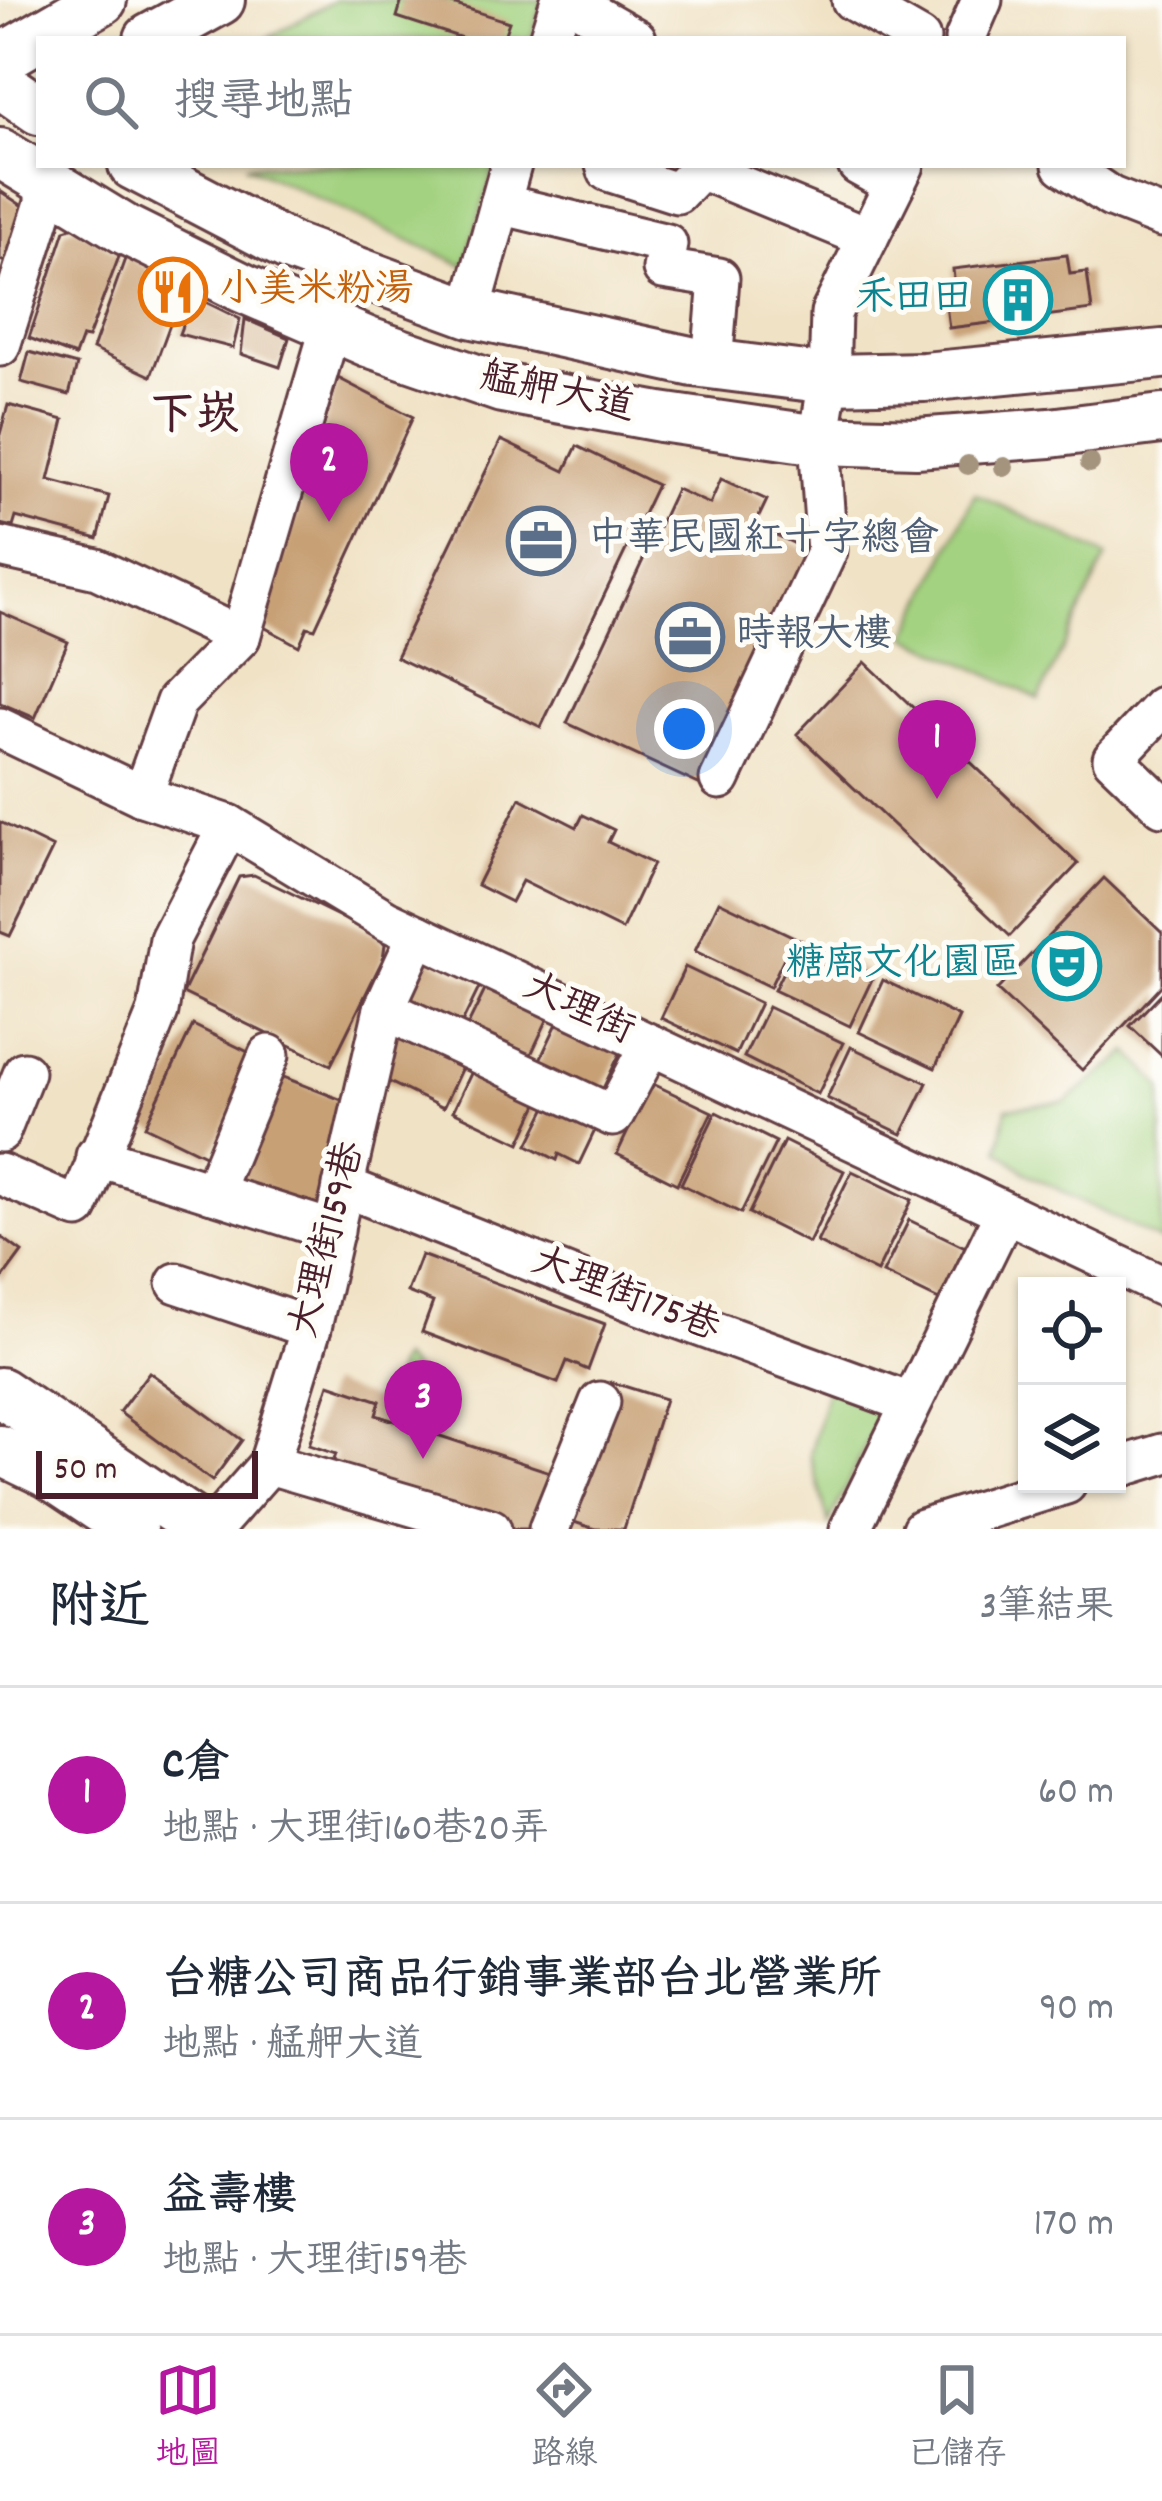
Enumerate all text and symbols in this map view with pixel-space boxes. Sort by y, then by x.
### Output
search box [36,36,1126,168]
icon: search [78,69,144,135]
text: 搜尋地點 [174,73,354,137]
restaurant icon: 小美米粉湯 [138,257,208,327]
place label: 小美米粉湯 [219,265,414,320]
building icon: 禾田田 [983,265,1053,335]
place label: 禾田田 [855,273,972,328]
street label: 艋舺大道 [475,352,639,438]
district label: 下崁 [150,387,240,451]
pin: 2 [290,423,368,522]
office icon: 中華民國紅十字總會 [506,506,576,576]
place label: 中華民國紅十字總會 [588,514,939,569]
office icon: 時報大樓 [655,602,725,672]
place label: 時報大樓 [736,610,892,665]
your location [654,699,714,759]
pin: 1 [898,700,976,799]
theatre icon: 糖廍文化園區 [1032,931,1102,1001]
place label: 糖廍文化園區 [786,939,1020,994]
street label: 大理街 [513,961,643,1061]
street label: 大理街159巷 [279,1136,381,1344]
street label: 大理街175巷 [523,1236,727,1358]
map controls [1018,1277,1126,1493]
button: locate [1018,1277,1126,1385]
pin: 3 [384,1360,462,1459]
button: layers [1018,1385,1126,1493]
scale bar [36,1445,258,1498]
text: 50 m [54,1448,118,1495]
text: 附近 [48,1575,150,1647]
text: 3筆結果 [980,1582,1114,1637]
text: C倉 [162,1735,229,1799]
text: 1 [83,1767,91,1822]
text: 60 m [1038,1767,1114,1822]
text: 地點 · 大理街160巷20弄 [162,1804,549,1859]
text: 台糖公司商品行銷事業部台北營業所 [162,1951,882,2015]
text: 2 [78,1983,96,2038]
text: 90 m [1039,1983,1114,2038]
text: 地點 · 艋舺大道 [162,2020,423,2075]
text: 益壽樓 [162,2167,297,2231]
text: 3 [78,2199,96,2254]
text: 170 m [1034,2199,1114,2254]
text: 地點 · 大理街159巷 [162,2236,467,2291]
tab: 地圖 [155,2357,221,2480]
tab: 路線 [531,2357,597,2480]
tab: 已儲存 [908,2357,1007,2480]

